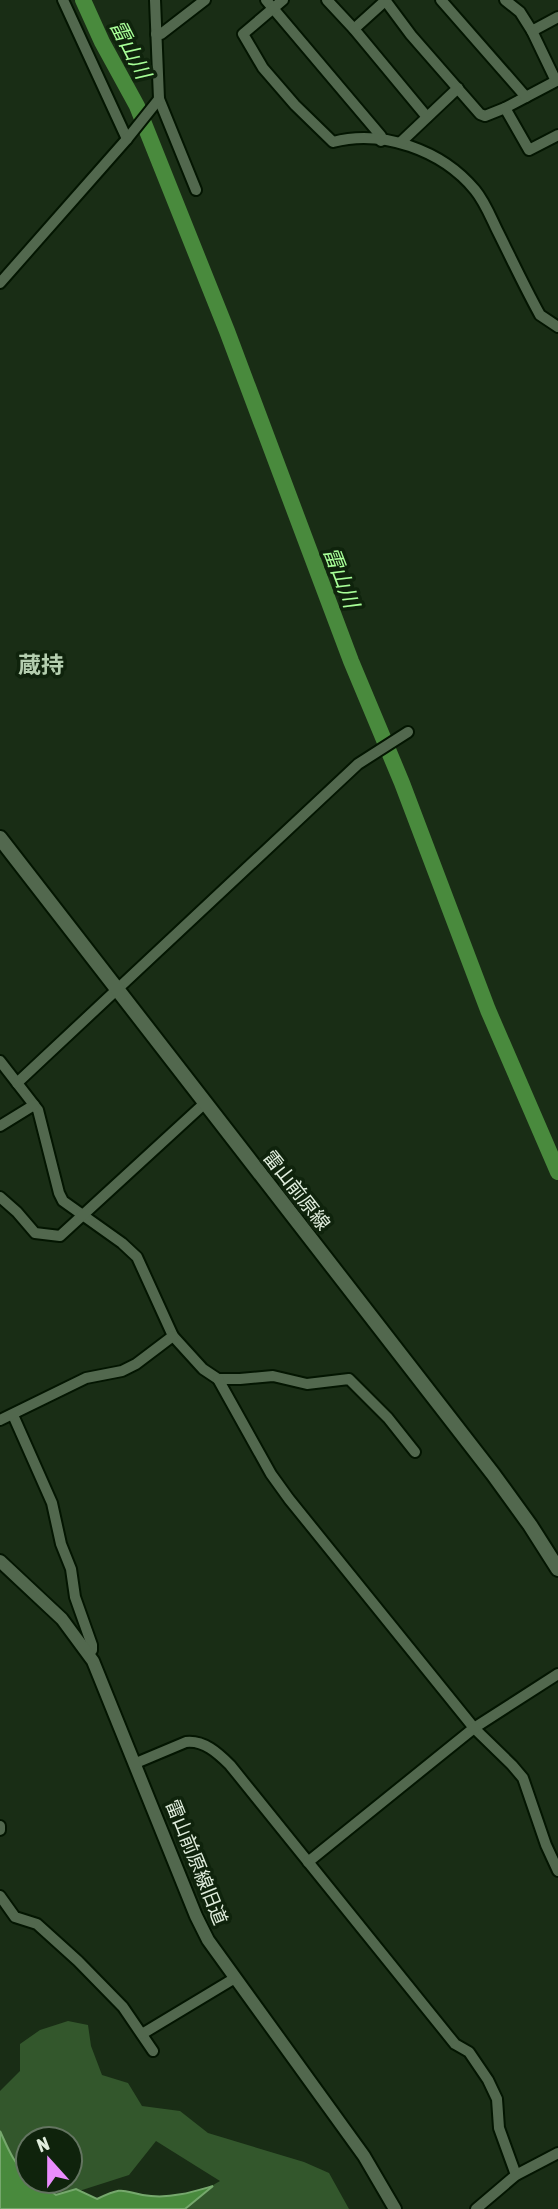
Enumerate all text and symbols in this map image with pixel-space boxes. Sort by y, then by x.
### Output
water label: 雷山川 [106,15,157,84]
water label: 雷山川 [320,543,365,613]
district label: 蔵持 [18,652,64,678]
street label: 雷山前原線 [259,1146,335,1234]
street label: 雷山前原線旧道 [162,1796,232,1928]
north arrow [14,2125,84,2195]
text: N [34,2132,52,2156]

